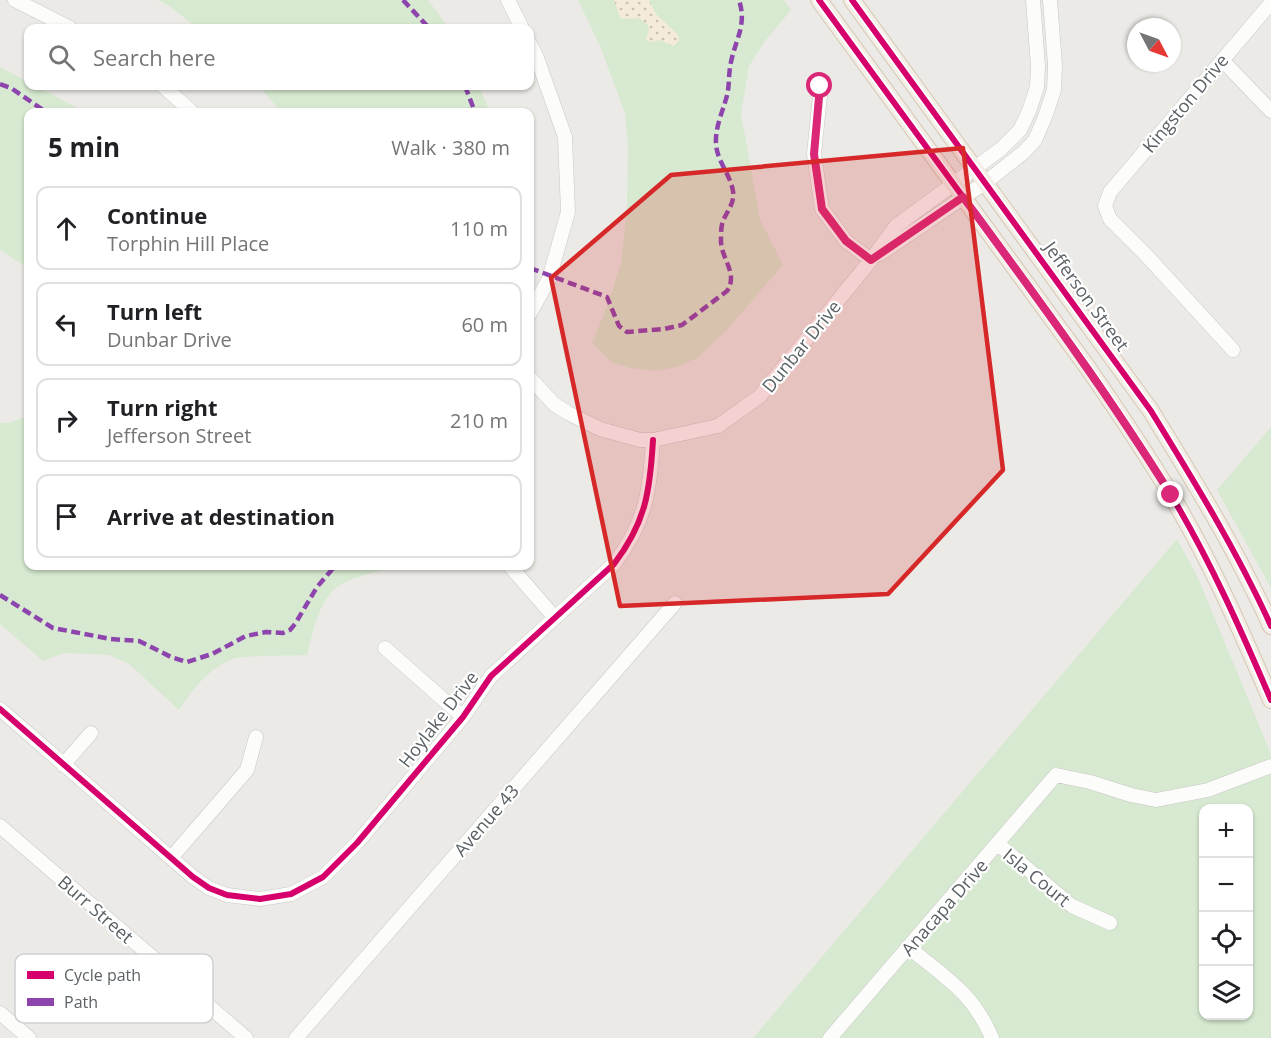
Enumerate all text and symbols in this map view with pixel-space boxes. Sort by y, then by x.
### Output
north arrow [1127,18,1181,72]
search box [24,24,534,90]
icon: search [45,41,78,74]
text: Search here [93,42,216,72]
street label: Kingston Drive [1137,49,1233,157]
route start [806,72,832,98]
text: 5 min [48,129,120,165]
text: Walk · 380 m [391,134,510,161]
text: Continue [107,200,207,230]
icon: ahead [50,212,83,245]
text: 110 m [450,215,508,242]
text: Torphin Hill Place [107,230,269,257]
street label: Jefferson Street [1038,235,1135,356]
street label: Dunbar Drive [756,295,846,397]
text: Turn left [107,296,202,326]
icon: left [50,308,83,341]
text: 60 m [461,311,508,338]
text: Dunbar Drive [107,326,232,353]
text: Turn right [107,392,218,422]
icon: right [50,404,83,437]
text: 210 m [450,407,508,434]
text: Jefferson Street [107,422,251,449]
route end [1157,481,1183,507]
icon: arrive [50,500,83,533]
text: Arrive at destination [107,501,335,531]
street label: Hoylake Drive [393,666,483,772]
street label: Avenue 43 [448,779,524,861]
map controls [1199,804,1253,1020]
button: + [1199,804,1253,858]
street label: Isla Court [998,843,1076,911]
street label: Anacapa Drive [895,854,993,960]
button: − [1199,858,1253,912]
street label: Burr Street [53,870,139,948]
button: locate [1199,912,1253,966]
legend [15,954,213,1023]
text: Cycle path [64,964,141,986]
button: layers [1199,966,1253,1020]
text: Path [64,991,98,1013]

